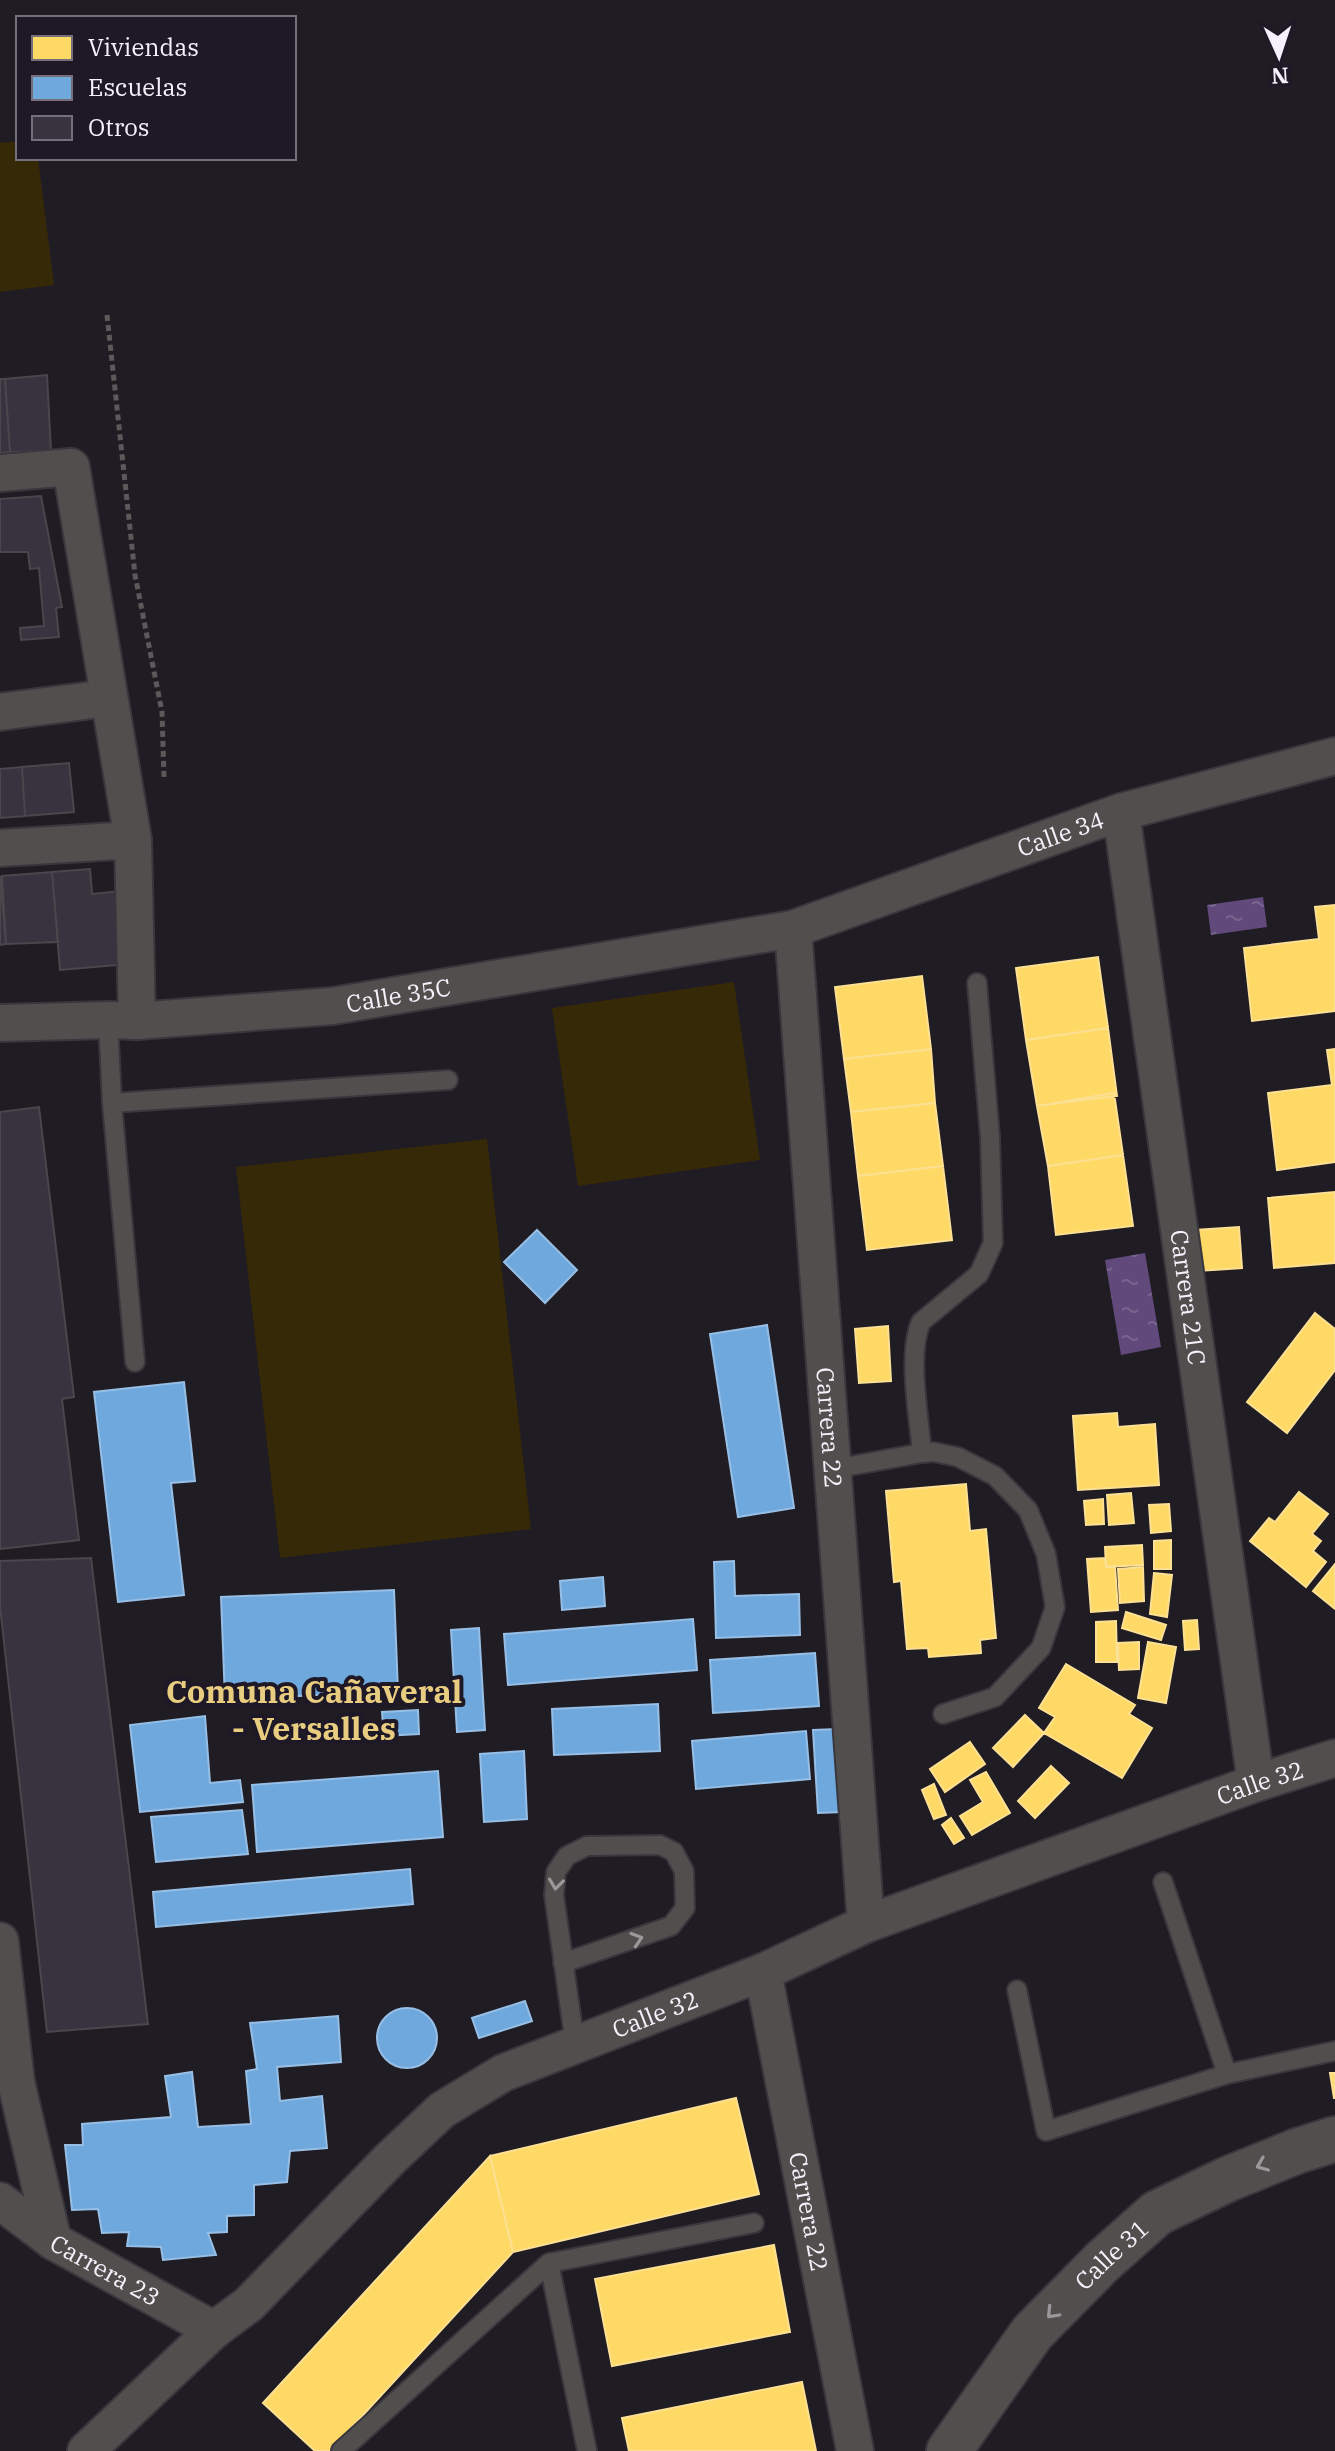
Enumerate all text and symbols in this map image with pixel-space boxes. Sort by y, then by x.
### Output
legend [16,16,296,160]
north arrow [1239,16,1319,96]
text: Viviendas [88,31,199,63]
text: N [1271,62,1290,91]
text: Escuelas [88,71,187,103]
text: Otros [88,111,150,143]
street label: Calle 34 [1013,803,1108,864]
street label: Calle 35C [344,971,453,1020]
street label: Carrera 21C [1163,1228,1214,1367]
street label: Carrera 22 [809,1366,850,1489]
district label: Comuna Cañaveral - Versalles [166,1670,462,1749]
street label: Calle 32 [1212,1753,1308,1812]
one-way arrow [547,1878,564,1891]
one-way arrow [630,1932,644,1948]
street label: Calle 32 [607,1983,703,2045]
street label: Carrera 22 [782,2149,836,2274]
one-way arrow [1256,2156,1270,2172]
street label: Calle 31 [1067,2212,1155,2297]
street label: Carrera 23 [45,2227,166,2313]
one-way arrow [1047,2304,1061,2318]

